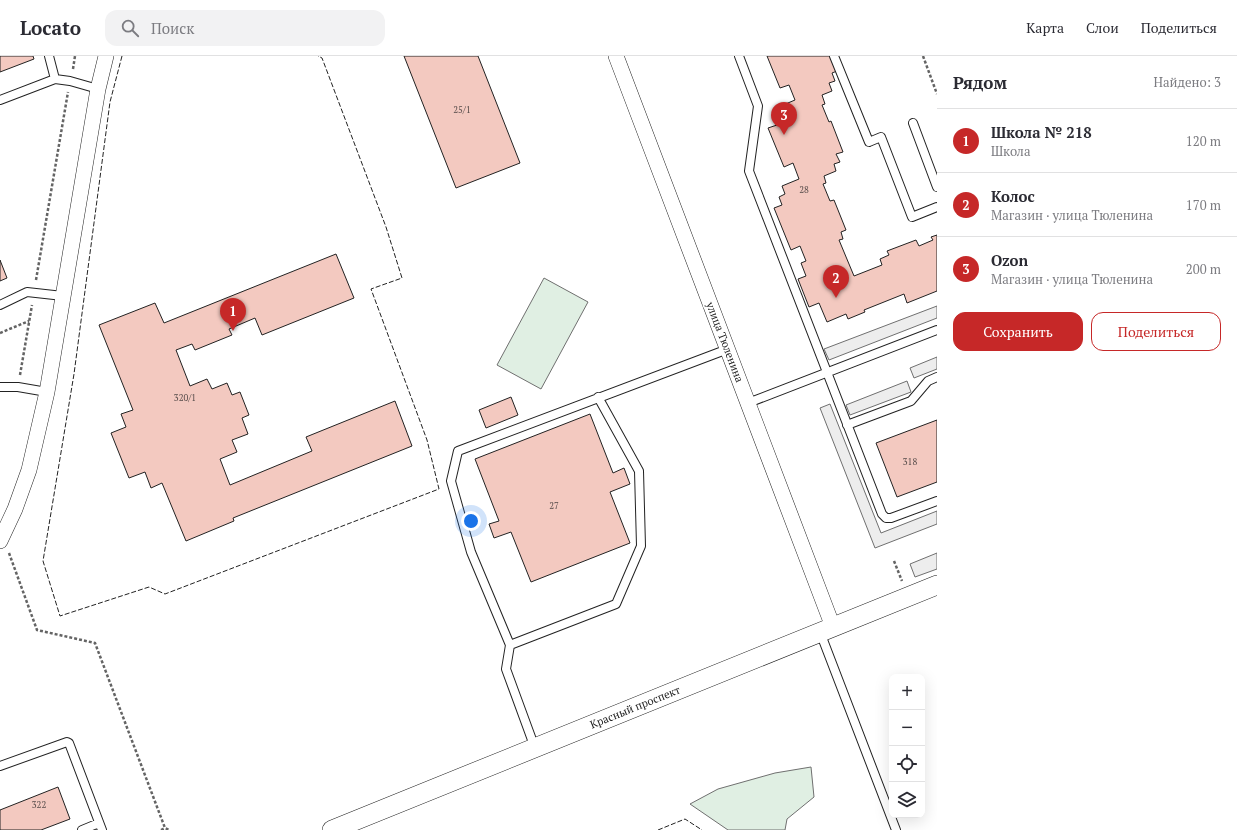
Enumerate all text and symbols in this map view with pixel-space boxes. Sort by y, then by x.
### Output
search box [105,10,385,46]
text: Locato [20,15,81,40]
icon: search [119,17,141,39]
text: Поиск [151,18,194,38]
text: Карта [1026,18,1064,37]
text: Слои [1086,18,1119,37]
text: Поделиться [1141,18,1217,37]
text: Рядом [953,71,1007,94]
text: Найдено: 3 [1154,73,1221,91]
pin: 3 [771,102,797,135]
house number: 25/1 [453,104,471,116]
text: Школа № 218 [991,122,1092,142]
text: 1 [962,132,970,150]
text: 120 m [1186,132,1221,150]
text: Школа [991,142,1030,160]
house number: 28 [799,184,809,196]
text: Колос [991,186,1035,206]
text: 2 [962,196,970,214]
text: 170 m [1186,196,1221,214]
text: Магазин · улица Тюленина [991,206,1153,224]
text: Ozon [991,250,1028,270]
text: 3 [962,260,970,278]
text: 200 m [1186,260,1221,278]
pin: 2 [823,265,849,298]
text: Магазин · улица Тюленина [991,270,1153,288]
pin: 1 [220,298,246,331]
street label: улица Тюленина [703,299,747,385]
button: Сохранить [953,312,1083,351]
button: Поделиться [1091,312,1221,351]
house number: 320/1 [174,392,196,404]
house number: 318 [903,456,917,468]
house number: 27 [549,500,559,512]
your location [461,511,481,531]
map controls [889,674,925,818]
button: + [889,674,925,710]
street label: Красный проспект [588,682,683,731]
button: − [889,710,925,746]
button: locate [889,746,925,782]
button: layers [889,782,925,818]
house number: 322 [32,799,46,811]

